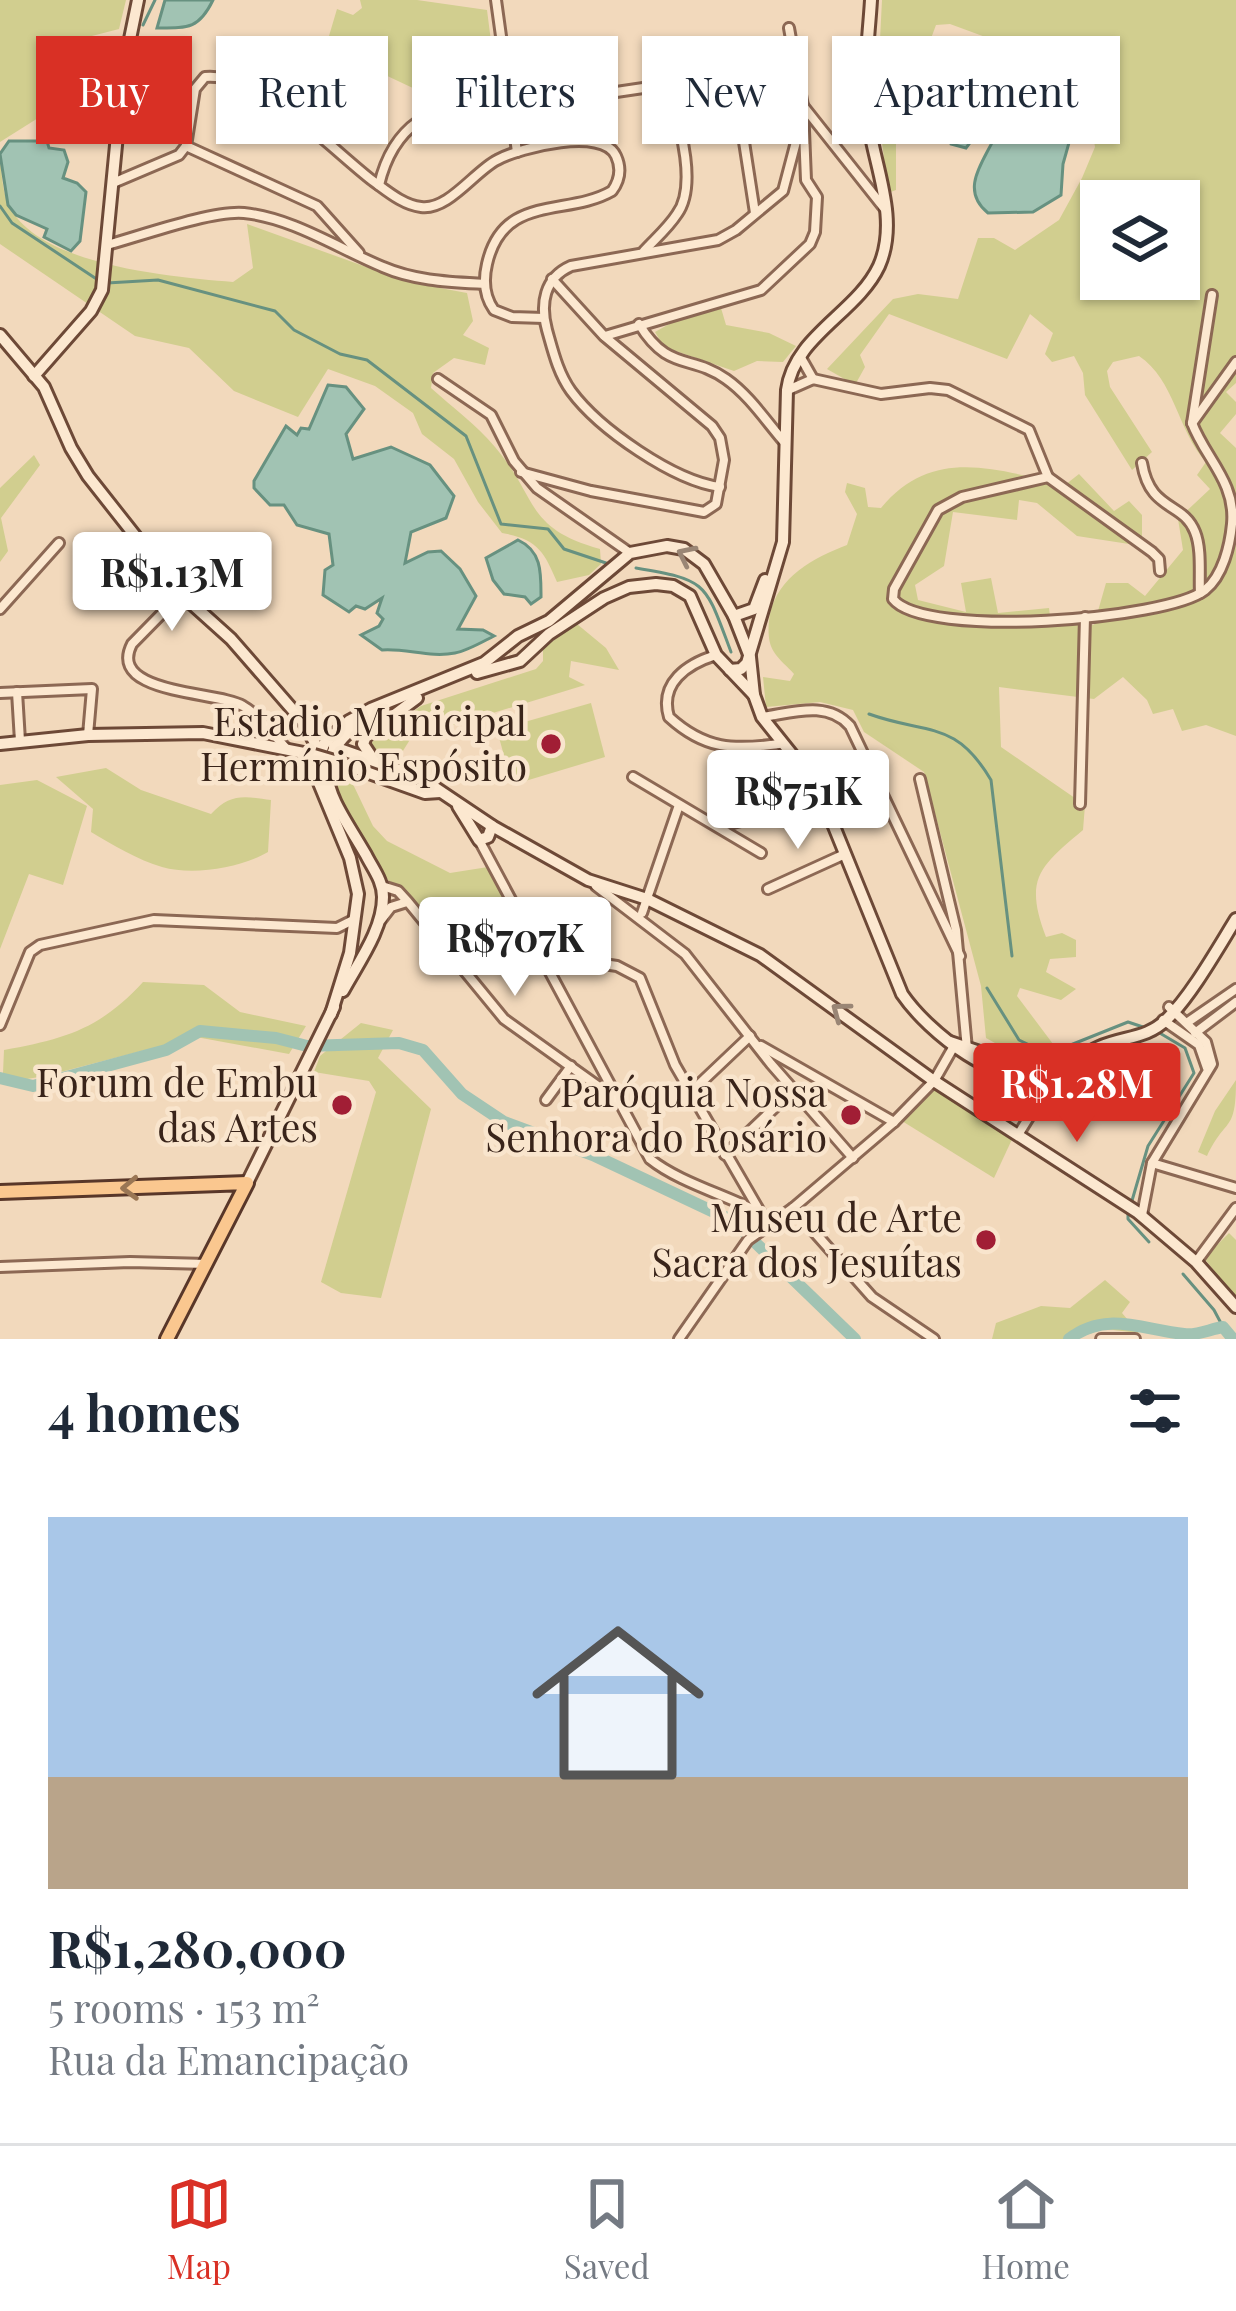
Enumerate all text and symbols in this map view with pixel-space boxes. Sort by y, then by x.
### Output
chip: Buy [36,36,192,144]
chip: Rent [216,36,388,144]
chip: Filters [412,36,618,144]
chip: New [642,36,808,144]
chip: Apartment [832,36,1120,144]
map controls [1080,180,1200,300]
button: layers [1080,180,1200,300]
pin: R$1.13M [61,532,283,634]
text: R$1.13M [100,545,244,597]
one-way arrow [677,546,698,569]
place label: Estadio Municipal Hermínio Espósito [200,694,527,791]
marker: Estadio Municipal Hermínio Espósito [538,731,564,757]
pin: R$751K [700,750,896,852]
text: R$751K [734,763,862,815]
pin: R$707K [417,897,613,999]
text: R$707K [446,910,584,962]
one-way arrow [832,1004,854,1026]
pin: R$1.28M [966,1043,1188,1145]
place label: Forum de Embu das Artes [36,1055,318,1152]
text: R$1.28M [1000,1056,1154,1108]
place label: Paróquia Nossa Senhora do Rosário [485,1065,828,1162]
marker: Forum de Embu das Artes [329,1092,355,1118]
marker: Paróquia Nossa Senhora do Rosário [838,1102,864,1128]
one-way arrow [120,1174,139,1200]
place label: Museu de Arte Sacra dos Jesuítas [651,1190,962,1287]
marker: Museu de Arte Sacra dos Jesuítas [973,1227,999,1253]
text: 4 homes [48,1377,241,1445]
icon: filters [1122,1378,1188,1444]
icon: home [510,1595,726,1811]
text: R$1,280,000 [48,1913,347,1981]
text: 5 rooms · 153 m² [48,1981,320,2033]
text: Rua da Emancipação [48,2033,409,2085]
tab: Map [166,2171,232,2287]
tab: Saved [564,2171,650,2287]
tab: Home [982,2171,1070,2287]

